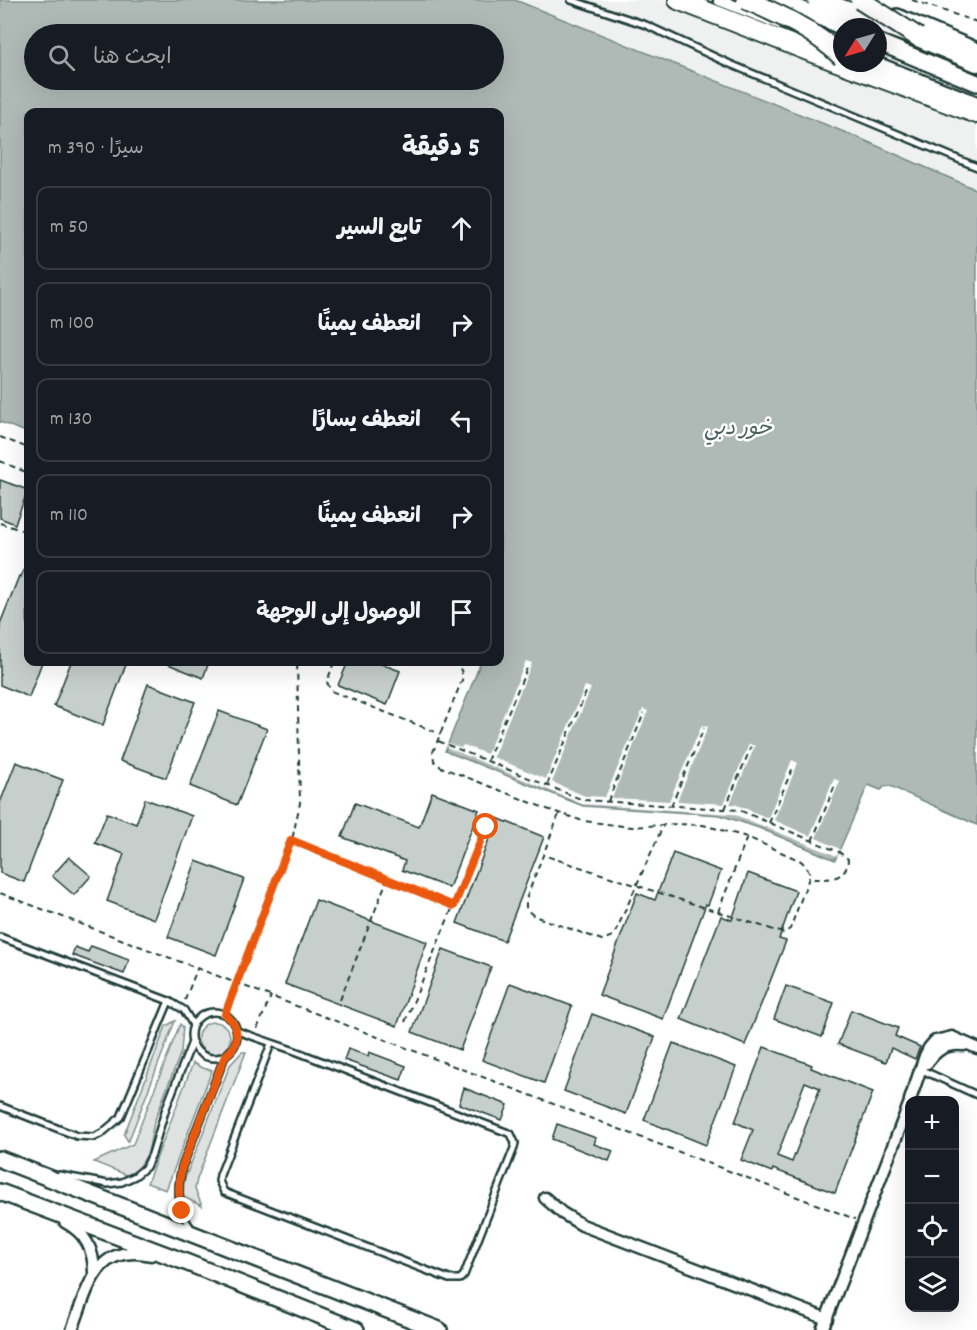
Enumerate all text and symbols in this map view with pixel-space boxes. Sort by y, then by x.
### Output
north arrow [833,18,887,72]
search box [24,24,504,90]
icon: search [45,41,78,74]
text: ابحث هنا [93,43,172,74]
text: 5 دقيقة [402,131,480,168]
text: سيرًا · 390 m [48,135,144,163]
icon: ahead [445,212,478,245]
text: 50 m [50,214,89,242]
text: تابع السير [338,214,421,245]
icon: right [445,308,478,341]
text: 100 m [50,310,95,338]
text: انعطف يمينًا [318,310,421,341]
icon: left [445,404,478,437]
text: 130 m [50,406,93,434]
text: انعطف يسارًا [312,406,421,437]
water label: خور دبي [704,415,772,445]
icon: right [445,500,478,533]
text: 110 m [50,502,88,530]
text: انعطف يمينًا [318,502,421,533]
icon: arrive [445,596,478,629]
text: الوصول إلى الوجهة [256,598,421,629]
route start [472,813,498,839]
map controls [905,1096,959,1312]
button: + [905,1096,959,1150]
button: − [905,1150,959,1204]
route end [168,1197,194,1223]
button: locate [905,1204,959,1258]
button: layers [905,1258,959,1312]

